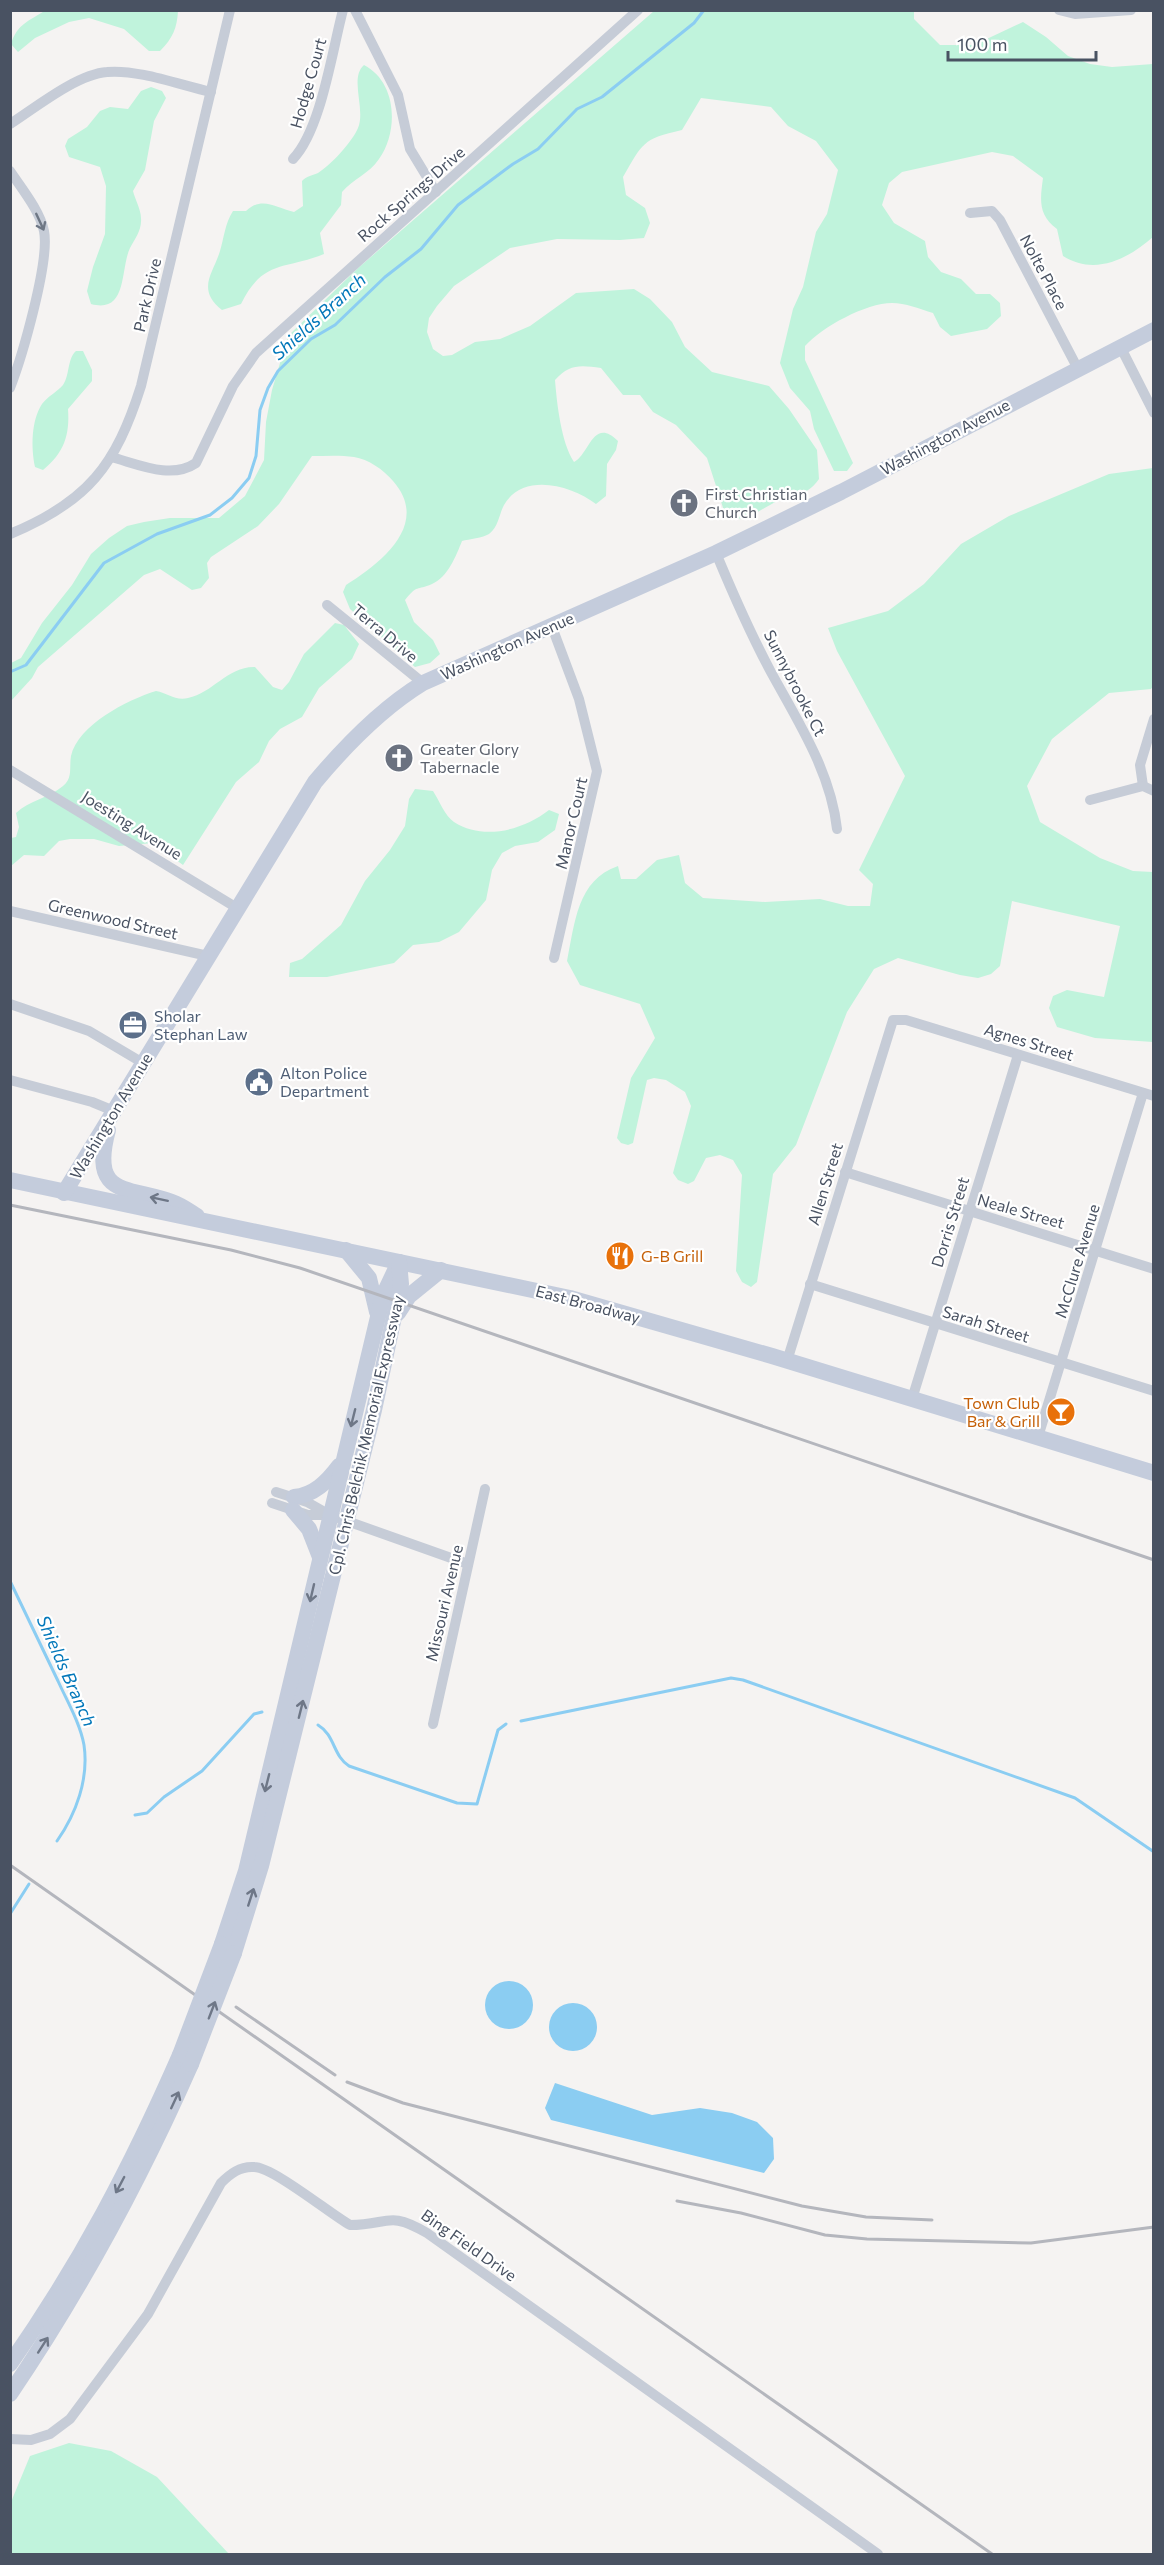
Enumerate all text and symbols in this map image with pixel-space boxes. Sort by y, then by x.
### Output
scale bar [948,24,1096,62]
text: 100 m [957,33,1007,55]
street label: Hodge Court [286,35,330,130]
street label: Rock Springs Drive [353,142,468,245]
one-way arrow [35,212,46,230]
street label: Nolte Place [1017,231,1072,313]
street label: Park Drive [129,256,164,334]
water label: Shields Branch [267,268,370,364]
street label: Washington Avenue [877,394,1013,479]
place label: First Christian Church [705,484,807,521]
church icon: First Christian Church [668,487,700,519]
street label: Terra Drive [349,600,422,666]
street label: Washington Avenue [437,608,576,683]
street label: Sunnybrooke Ct [761,627,831,739]
place label: Greater Glory Tabernacle [420,739,519,776]
church icon: Greater Glory Tabernacle [383,742,415,774]
street label: Manor Court [551,774,590,871]
street label: Joesting Avenue [79,786,186,863]
street label: Greenwood Street [46,894,180,943]
place label: Sholar Stephan Law [154,1006,248,1043]
office icon: Sholar Stephan Law [117,1009,149,1041]
street label: Agnes Street [982,1019,1077,1064]
street label: Washington Avenue [65,1049,156,1182]
place label: Alton Police Department [280,1063,370,1100]
public building icon: Alton Police Department [243,1066,275,1098]
street label: Allen Street [803,1140,846,1227]
street label: Dorris Street [927,1174,972,1269]
street label: Neale Street [975,1189,1067,1232]
one-way arrow [149,1193,169,1204]
street label: McClure Avenue [1050,1202,1103,1320]
restaurant icon: G-B Grill [604,1240,636,1272]
place label: G-B Grill [641,1246,703,1265]
street label: East Broadway [534,1280,642,1327]
street label: Cpl. Chris Belchik Memorial Expressway [324,1293,407,1577]
street label: Sarah Street [940,1301,1032,1346]
place label: Town Club Bar & Grill [963,1393,1040,1430]
bar icon: Town Club Bar & Grill [1045,1396,1077,1428]
one-way arrow [347,1408,359,1427]
street label: Missouri Avenue [421,1543,466,1663]
one-way arrow [306,1583,317,1602]
water label: Shields Branch [33,1612,101,1730]
one-way arrow [295,1699,307,1718]
one-way arrow [261,1773,273,1792]
one-way arrow [246,1888,257,1907]
one-way arrow [207,2001,218,2019]
one-way arrow [170,2091,182,2109]
one-way arrow [114,2175,125,2193]
street label: Bing Field Drive [418,2205,521,2285]
one-way arrow [37,2337,49,2354]

